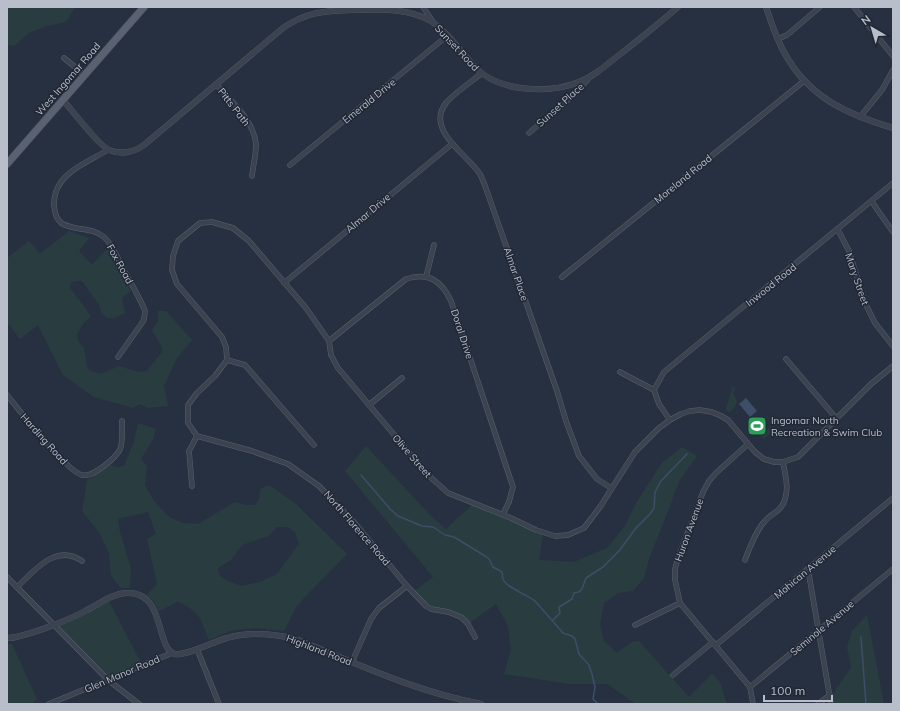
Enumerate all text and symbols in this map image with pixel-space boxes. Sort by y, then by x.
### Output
north arrow [852,8,892,48]
text: N [858,12,873,28]
street label: Sunset Road [432,22,482,74]
street label: West Ingomar Road [33,40,103,118]
street label: Emerald Drive [340,76,398,126]
street label: Sunset Place [534,80,586,130]
street label: Pitts Path [215,85,253,129]
street label: Moreland Road [651,152,715,206]
street label: Almar Drive [343,190,393,236]
street label: Fox Road [104,242,136,286]
street label: Almar Place [501,245,531,303]
street label: Mary Street [842,251,872,307]
street label: Inwood Road [743,261,799,309]
street label: Doral Drive [448,307,476,361]
street label: Harding Road [18,411,70,467]
place label: Ingomar North Recreation & Swim Club [771,414,882,439]
sports icon: Ingomar North Recreation & Swim Club [746,415,768,437]
street label: Olive Street [390,432,435,481]
street label: North Florence Road [321,488,393,568]
street label: Huron Avenue [672,497,706,563]
street label: Mohican Avenue [771,542,839,602]
street label: Seminole Avenue [787,597,857,659]
street label: Highland Road [284,632,354,668]
street label: Glen Manor Road [82,652,162,696]
scale bar [764,677,832,703]
text: 100 m [770,683,805,698]

